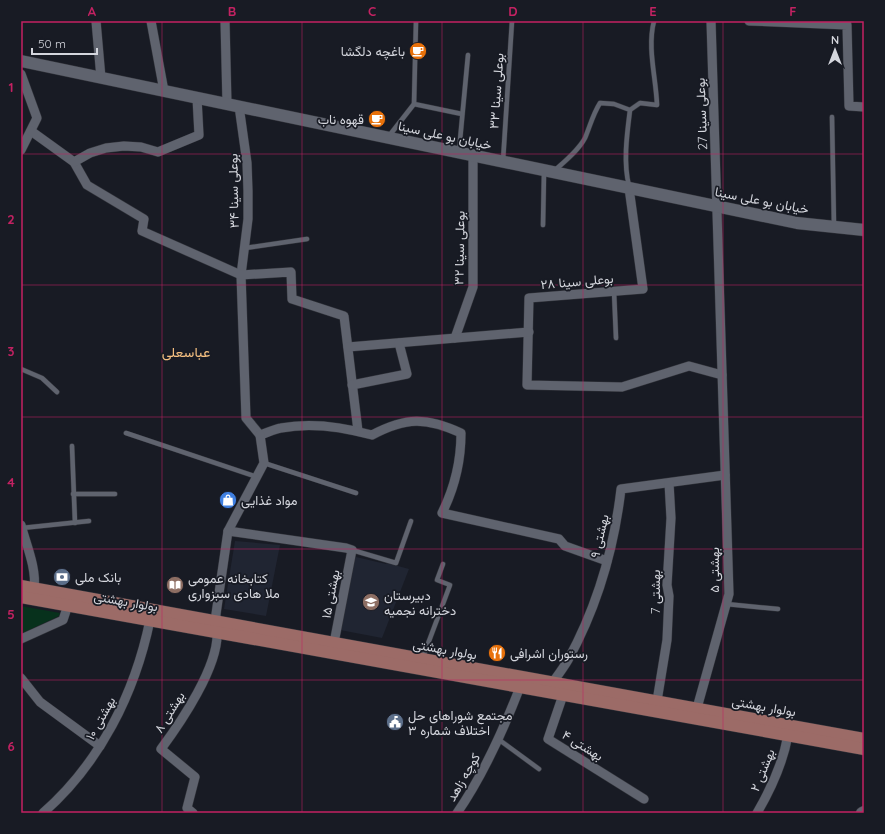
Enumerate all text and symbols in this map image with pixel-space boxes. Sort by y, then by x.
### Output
text: A [88,3,97,19]
text: B [228,3,236,19]
text: C [368,3,376,19]
text: D [508,3,518,19]
text: E [649,3,657,19]
text: F [789,3,797,19]
scale bar [32,30,97,56]
north arrow [815,30,855,70]
text: N [831,33,839,47]
text: 50 m [38,36,66,51]
cafe icon: باغچه دلگشا [408,41,428,61]
place label: باغچه دلگشا [341,43,405,61]
street label: بوعلی سینا ۳۳ [485,52,508,130]
street label: بوعلی سینا 27 [692,77,711,150]
text: 1 [8,79,14,95]
cafe icon: قهوه ناب [367,109,387,129]
place label: قهوه ناب [318,111,364,128]
street label: خیابان بو علی سینا [397,117,494,154]
street label: بوعلی سینا ۳۴ [224,153,243,229]
street label: خیابان بو علی سینا [714,183,811,218]
text: 2 [7,211,15,227]
street label: بوعلی سینا ۳۲ [450,211,469,285]
street label: بوعلی سینا ۲۸ [540,270,614,293]
text: 3 [8,343,15,359]
district label: عباسعلی [162,343,210,361]
text: 4 [7,474,15,490]
shop icon: مواد غذایی [218,490,238,510]
place label: مواد غذایی [241,492,298,509]
street label: بهشتی ۹ [586,513,613,560]
street label: بهشتی ۵ [706,547,723,593]
bank icon: بانک ملی [52,567,72,587]
street label: بهشتی ۱۵ [317,568,344,620]
place label: بانک ملی [75,569,121,586]
place label: کتابخانه عمومی ملا هادی سبزواری [188,570,280,602]
street label: بهشتی 7 [647,570,664,614]
library icon: کتابخانه عمومی ملا هادی سبزواری [165,575,185,595]
place label: دبیرستان دخترانه نجمیه [384,587,456,619]
street label: بولوار بهشتی [93,588,159,615]
school or university icon: دبیرستان دخترانه نجمیه [361,592,381,612]
text: 5 [7,606,15,622]
street label: بولوار بهشتی [412,636,478,663]
restaurant icon: رستوران اشرافی [487,643,507,663]
place label: رستوران اشرافی [510,645,588,662]
street label: بهشتی ۸ [150,688,189,736]
street label: بهشتی ۱۰ [82,693,119,743]
street label: بولوار بهشتی [731,693,797,720]
place label: مجتمع شوراهای حل اختلاف شماره ۳ [408,707,513,739]
public building icon: مجتمع شوراهای حل اختلاف شماره ۳ [385,712,405,732]
street label: بهشتی ۴ [559,726,607,765]
text: 6 [7,738,15,754]
street label: بهشتی ۲ [746,746,779,794]
street label: کوچه زاهد [443,750,485,805]

